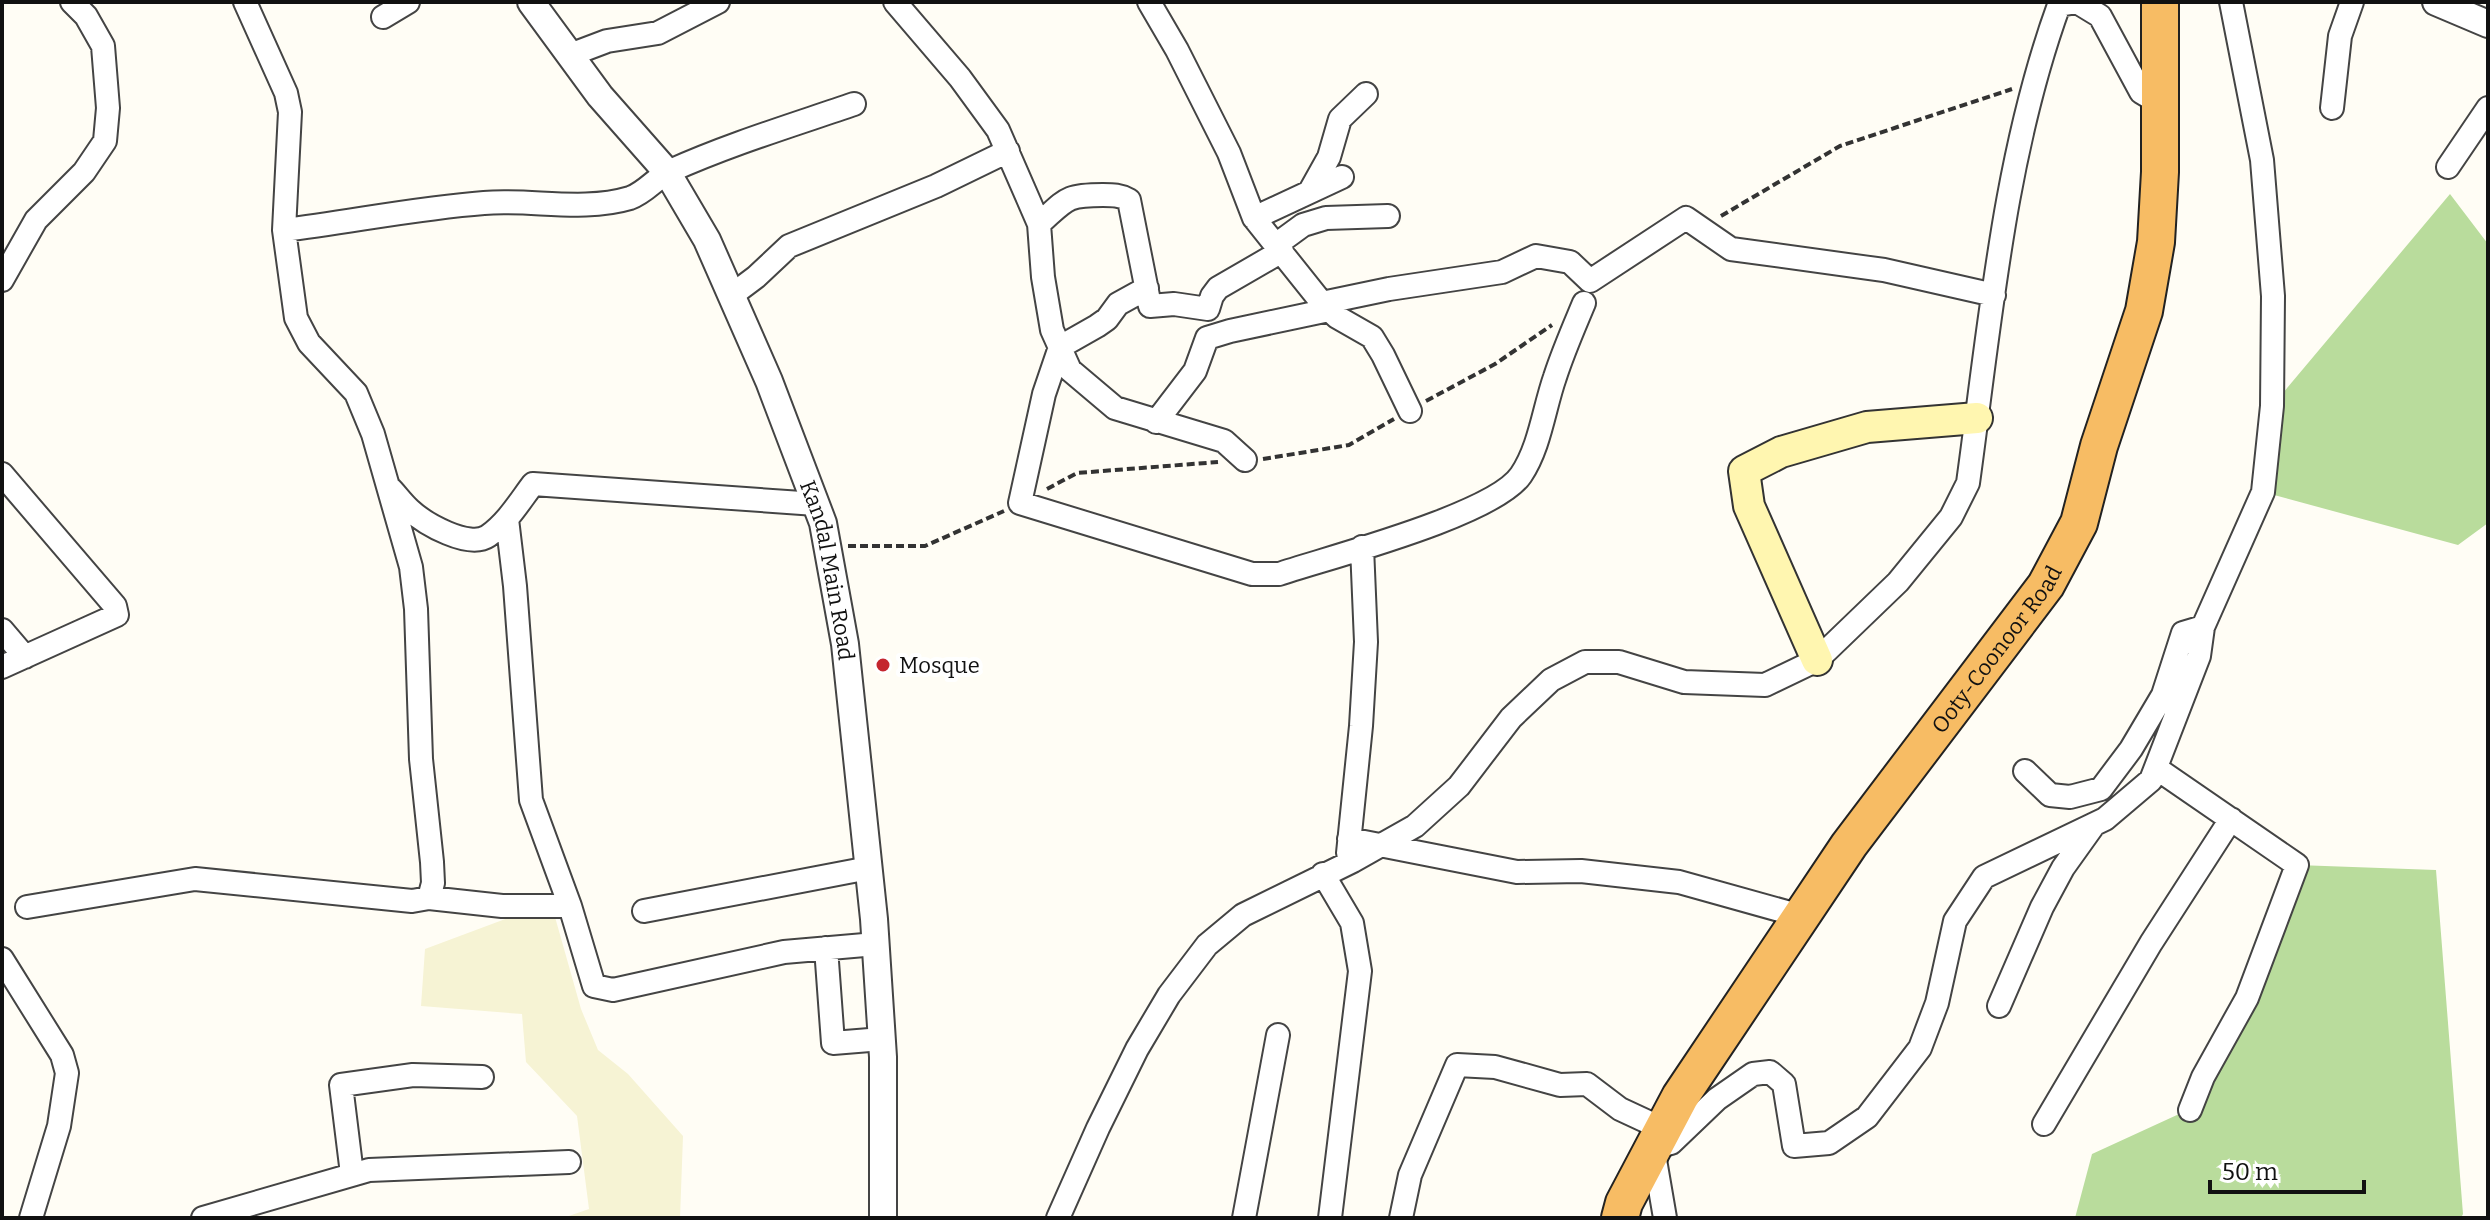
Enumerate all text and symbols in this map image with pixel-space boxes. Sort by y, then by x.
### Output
street label: Kandal Main Road [794,476,860,662]
street label: Ooty-Coonoor Road [1925,561,2067,738]
place label: Mosque [899,652,980,679]
marker: Mosque [874,656,892,674]
scale bar [2210,1144,2364,1194]
text: 50 m [2222,1158,2278,1186]

